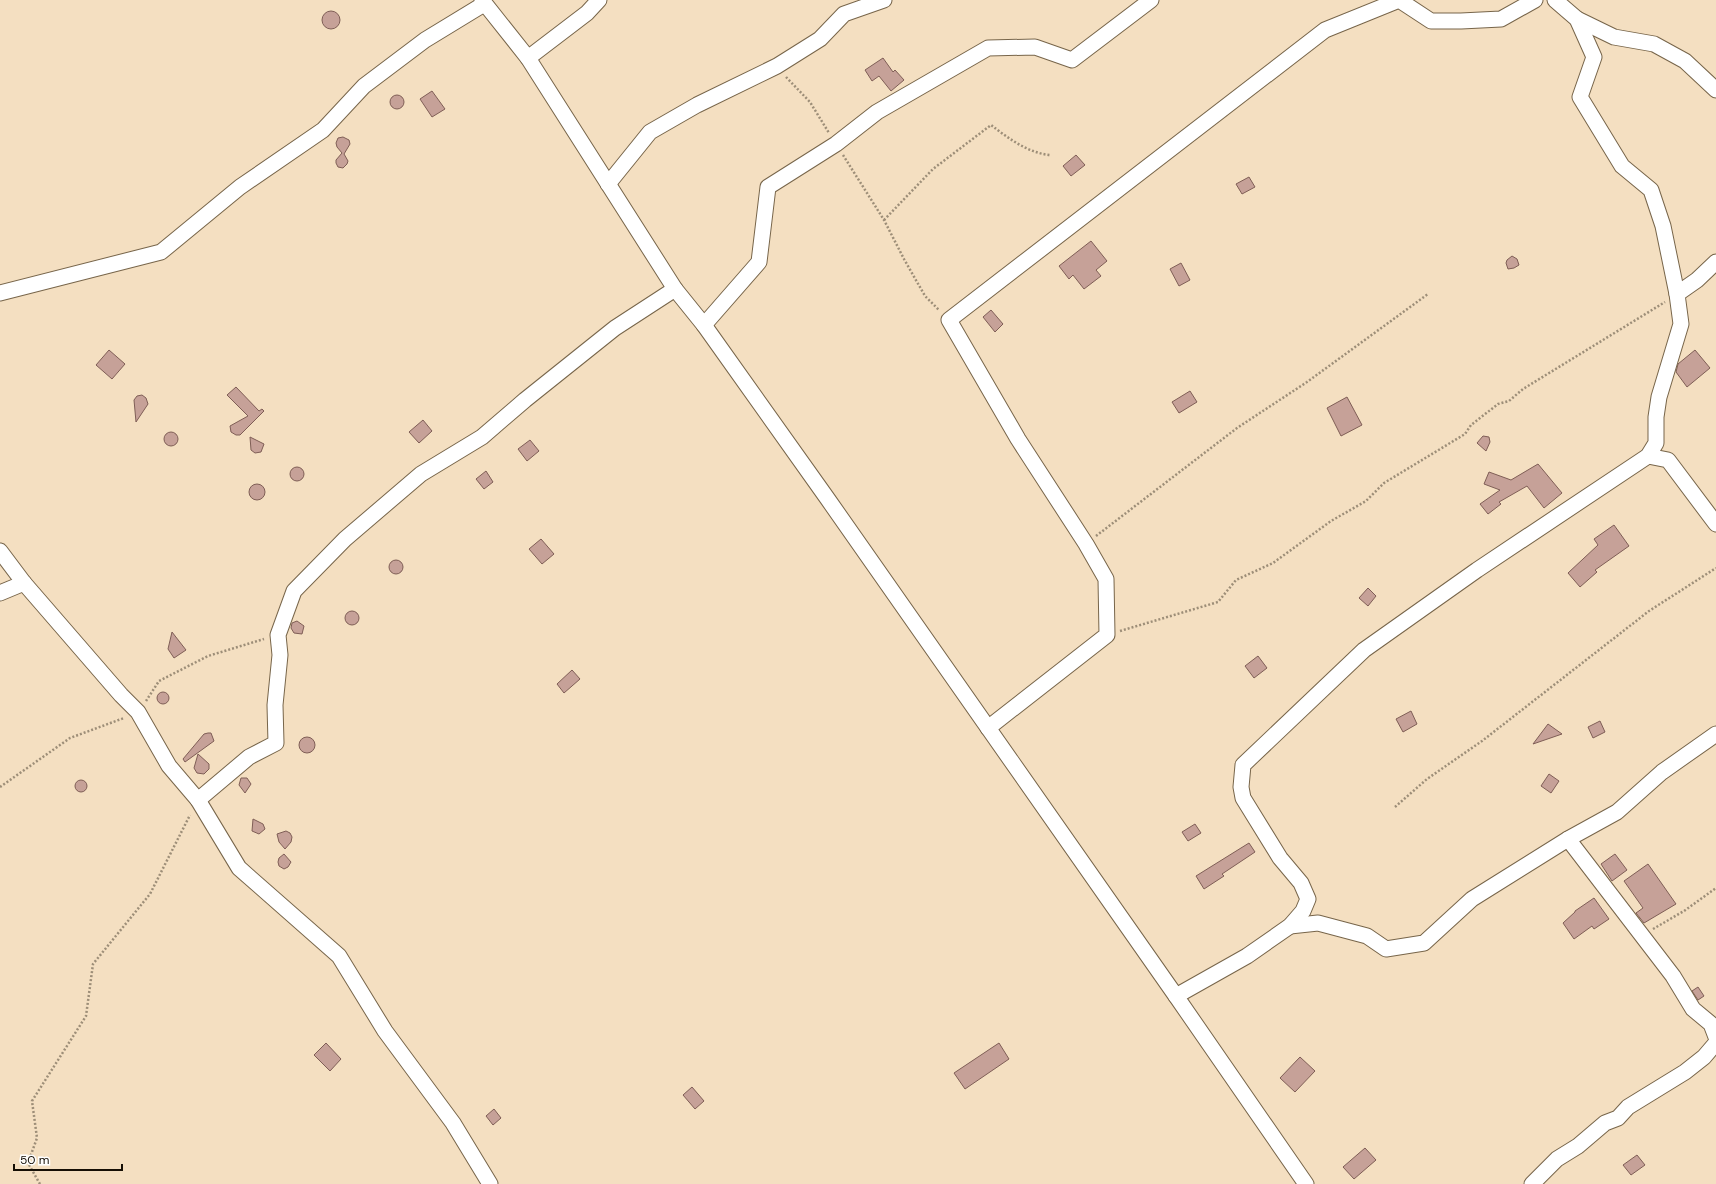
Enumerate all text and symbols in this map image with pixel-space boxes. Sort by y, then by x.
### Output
scale bar [14,1146,122,1172]
text: 50 m [20,1152,49,1168]

